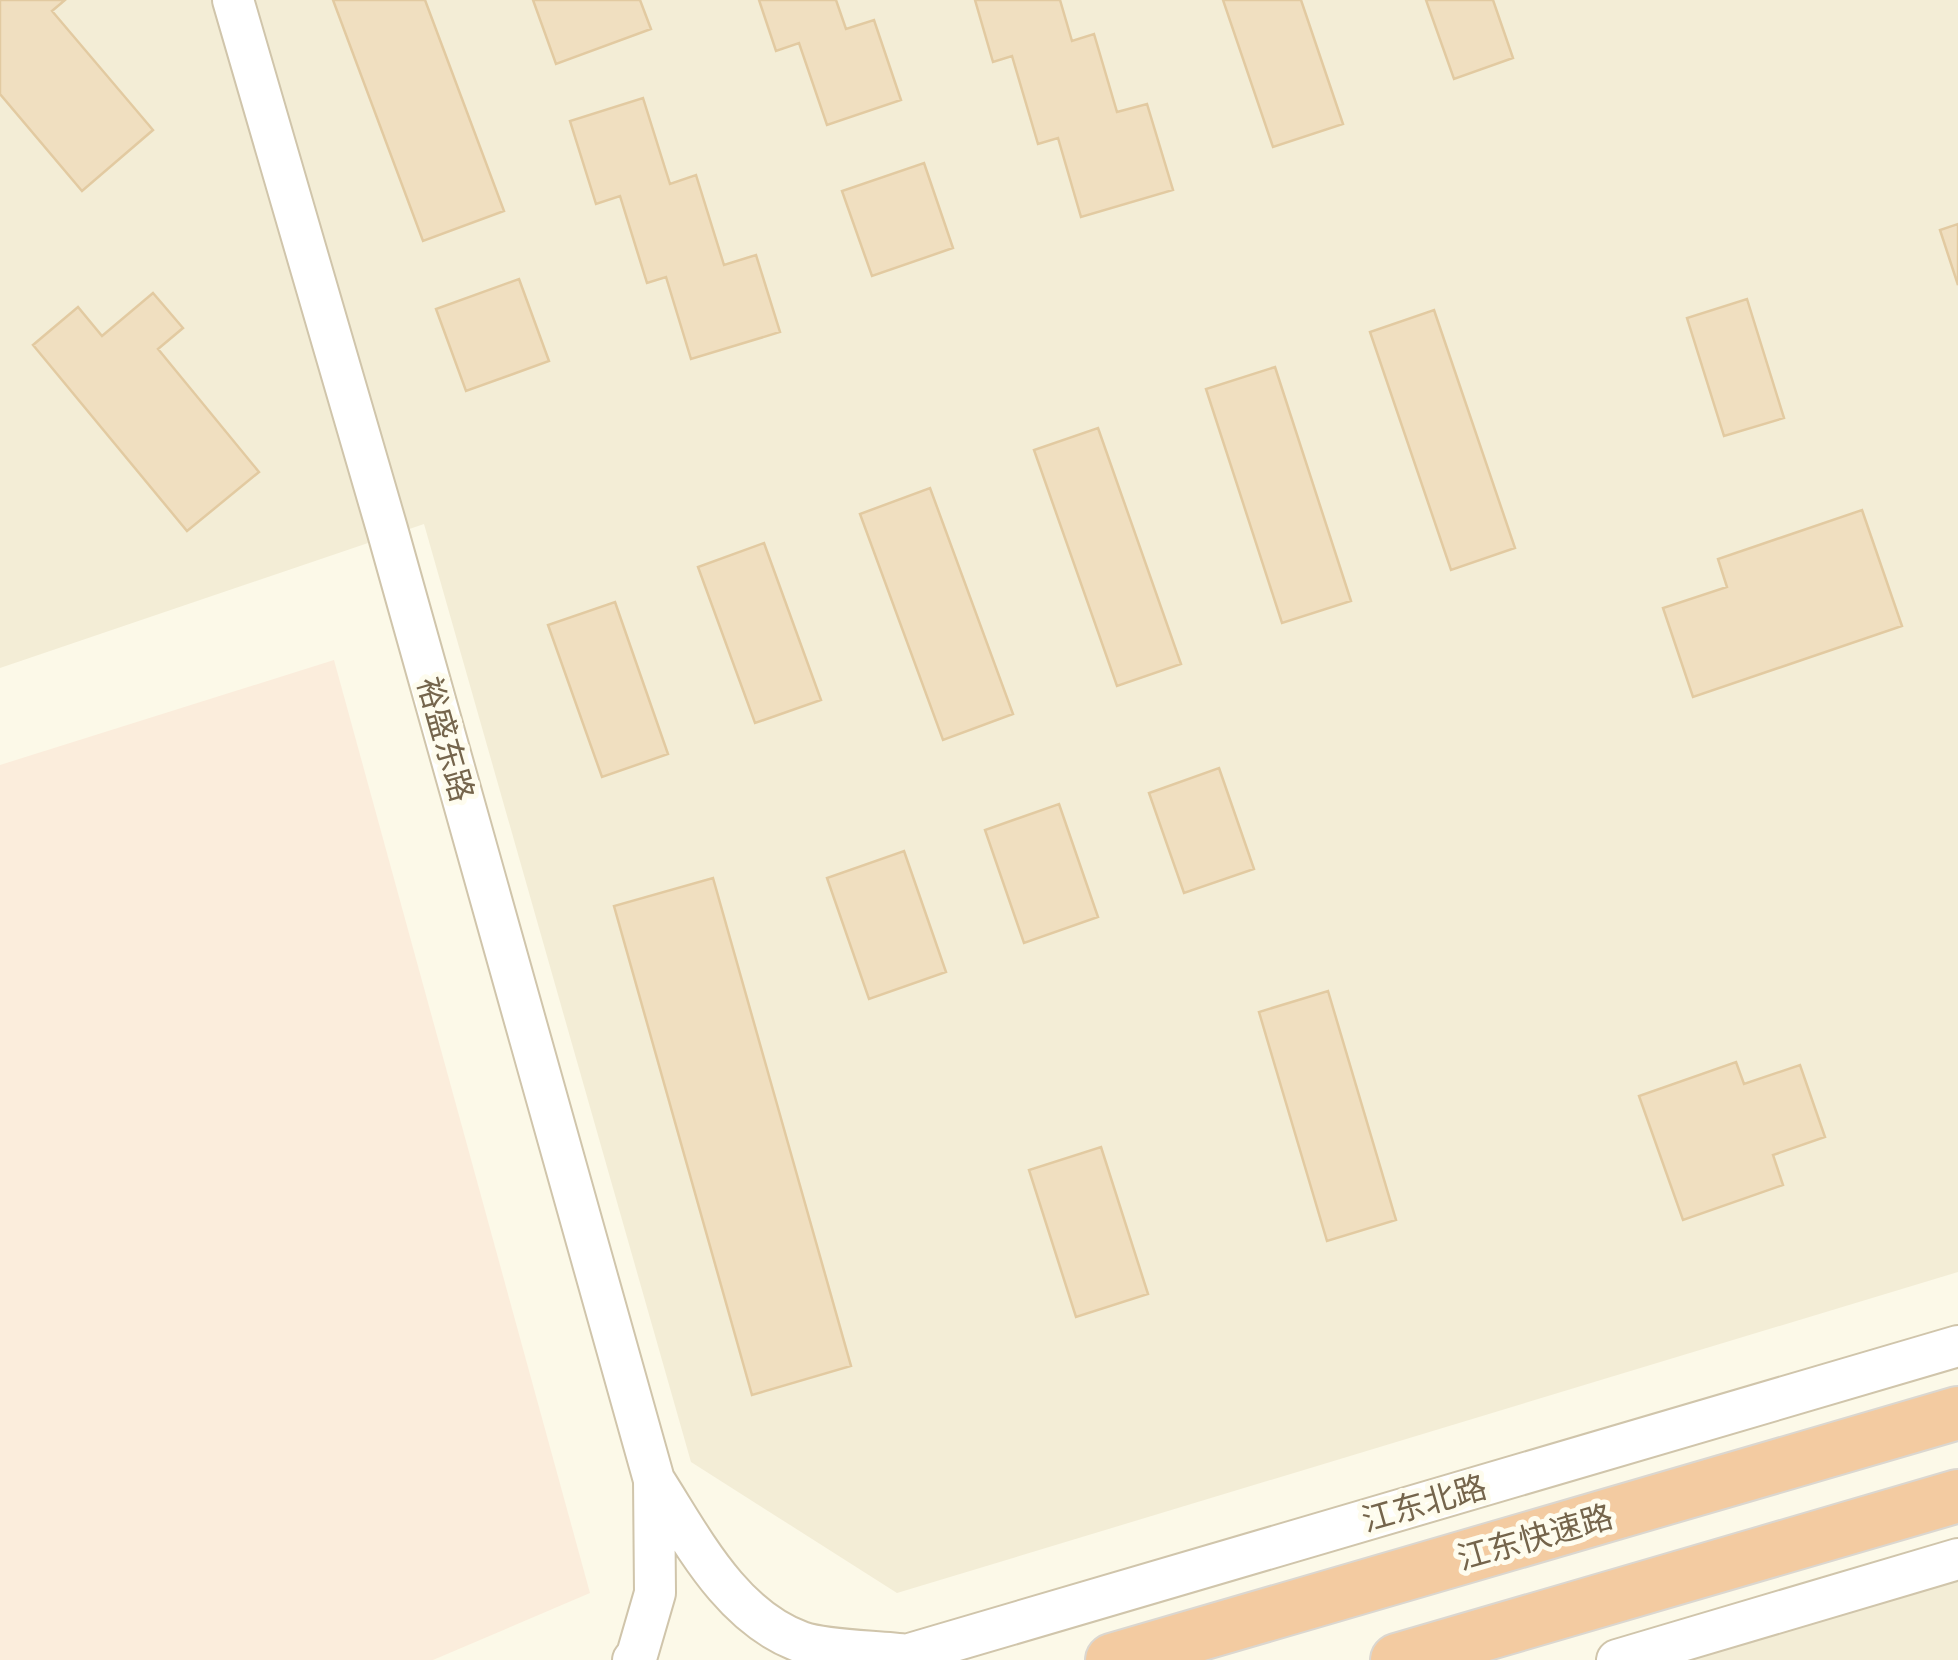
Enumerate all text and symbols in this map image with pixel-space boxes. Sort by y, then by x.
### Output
street label: 裕盛东路 [410,672,482,806]
street label: 江东北路 [1357,1467,1491,1539]
street label: 江东快速路 [1453,1496,1617,1578]

